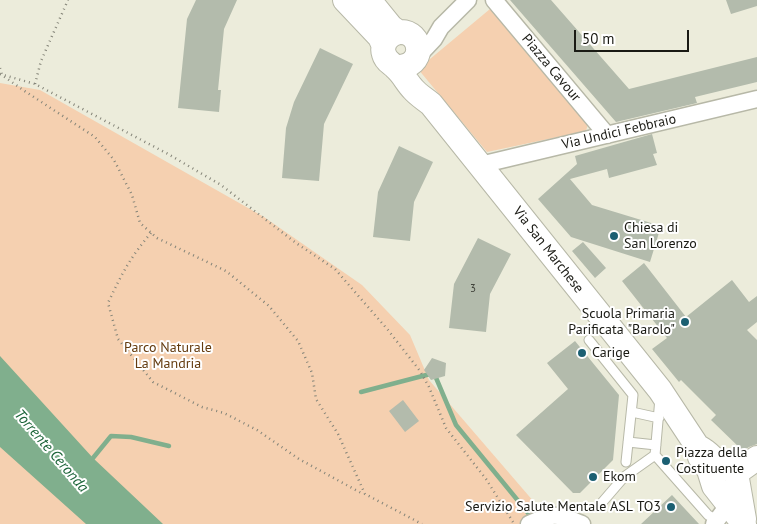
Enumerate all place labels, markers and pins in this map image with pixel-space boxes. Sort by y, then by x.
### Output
place label: Chiesa di San Lorenzo [624,220,697,252]
marker: Chiesa di San Lorenzo [608,230,620,242]
place label: Scuola Primaria Parificata "Barolo" [568,306,675,338]
marker: Scuola Primaria Parificata "Barolo" [679,316,691,328]
place label: Carige [592,345,630,361]
marker: Carige [576,347,588,359]
place label: Piazza della Costituente [676,445,747,478]
marker: Piazza della Costituente [660,455,672,467]
place label: Ekom [603,469,636,485]
marker: Ekom [587,471,599,483]
place label: Servizio Salute Mentale ASL TO3 [465,499,661,515]
marker: Servizio Salute Mentale ASL TO3 [665,501,677,513]

